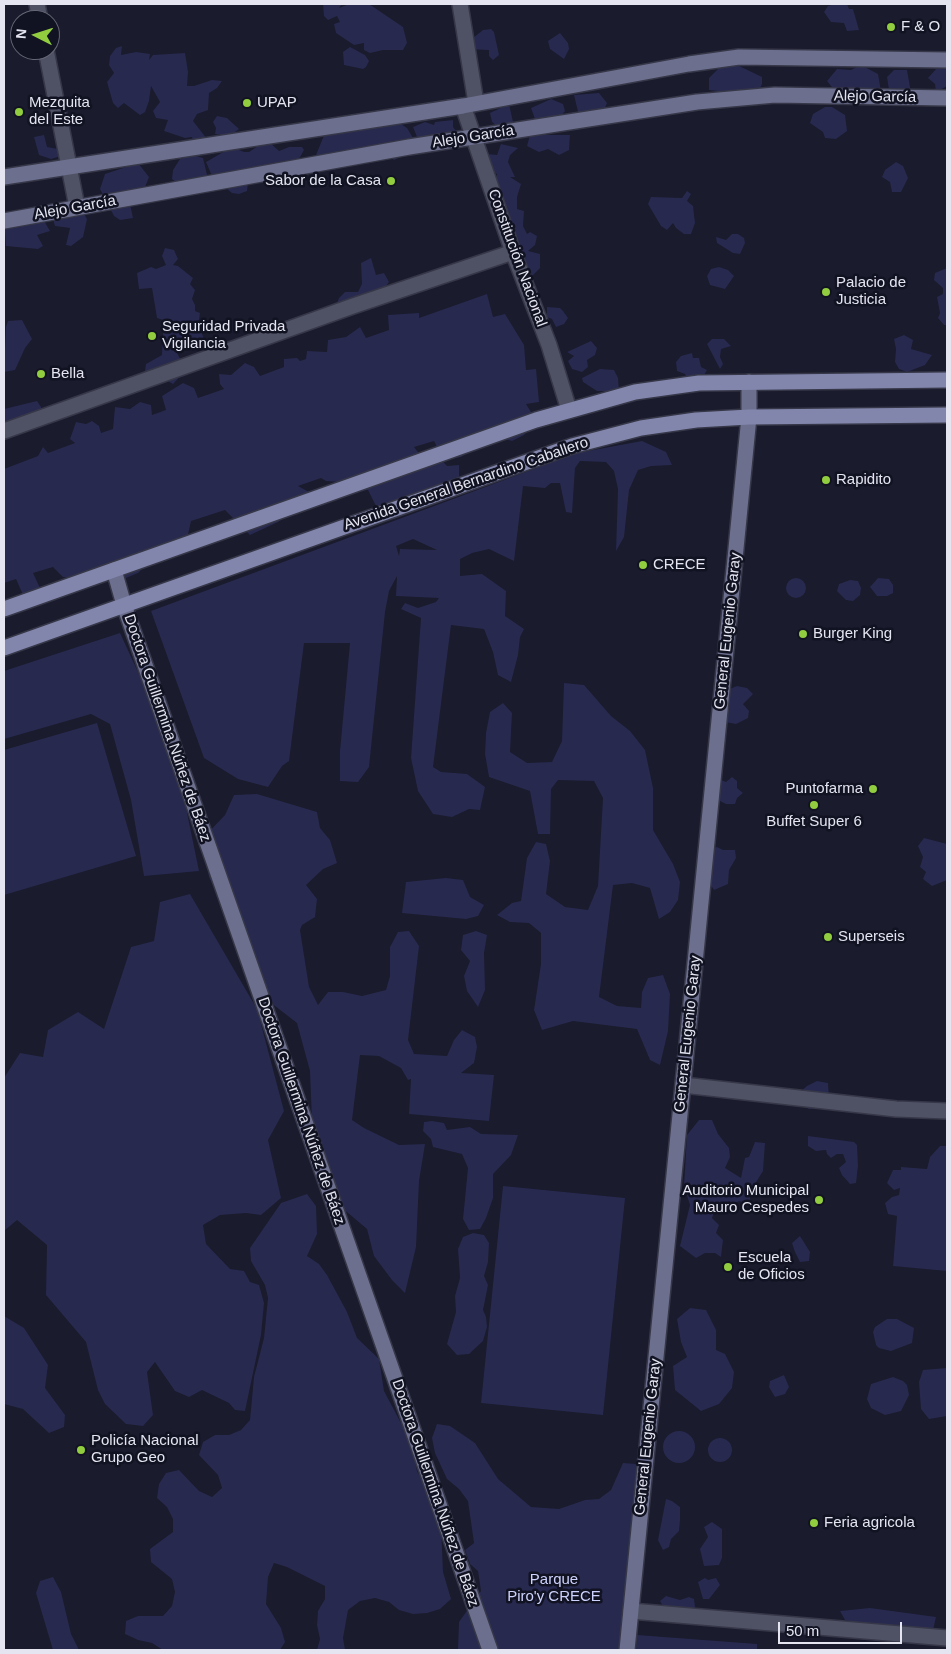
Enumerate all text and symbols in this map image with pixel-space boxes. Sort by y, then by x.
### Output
north arrow [10,10,60,60]
place label: F & O [901,18,940,36]
marker: F & O [885,21,897,33]
text: N [13,28,29,40]
street label: Alejo García [834,87,916,107]
place label: Mezquita del Este [29,94,90,129]
place label: UPAP [257,94,297,112]
marker: UPAP [241,97,253,109]
marker: Mezquita del Este [13,106,25,118]
street label: Alejo García [431,122,515,152]
place label: Sabor de la Casa [265,172,381,190]
marker: Sabor de la Casa [385,175,397,187]
street label: Constitución Nacional [484,187,550,329]
street label: Alejo García [33,192,117,224]
place label: Palacio de Justicia [836,274,906,309]
marker: Palacio de Justicia [820,286,832,298]
place label: Seguridad Privada Vigilancia [162,318,285,353]
marker: Seguridad Privada Vigilancia [146,330,158,342]
place label: Bella [51,365,84,383]
marker: Bella [35,368,47,380]
street label: Avenida General Bernardino Caballero [341,434,591,534]
place label: Rapidito [836,471,891,489]
marker: Rapidito [820,474,832,486]
street label: General Eugenio Garay [711,552,745,710]
place label: CRECE [653,556,706,574]
marker: CRECE [637,559,649,571]
street label: Doctora Guillermina Núñez de Báez [120,612,214,844]
place label: Burger King [813,625,892,643]
marker: Burger King [797,628,809,640]
place label: Puntofarma [785,780,863,798]
marker: Puntofarma [867,783,879,795]
marker: Buffet Super 6 [808,799,820,811]
place label: Buffet Super 6 [766,813,862,831]
place label: Superseis [838,928,905,946]
marker: Superseis [822,931,834,943]
street label: General Eugenio Garay [671,955,705,1113]
street label: Doctora Guillermina Núñez de Báez [254,995,348,1227]
place label: Auditorio Municipal Mauro Cespedes [682,1182,809,1217]
marker: Auditorio Municipal Mauro Cespedes [813,1194,825,1206]
place label: Escuela de Oficios [738,1249,805,1284]
marker: Escuela de Oficios [722,1261,734,1273]
street label: General Eugenio Garay [631,1358,665,1516]
street label: Doctora Guillermina Núñez de Báez [388,1377,482,1609]
place label: Policía Nacional Grupo Geo [91,1432,199,1467]
marker: Policía Nacional Grupo Geo [75,1444,87,1456]
place label: Feria agricola [824,1514,915,1532]
marker: Feria agricola [808,1517,820,1529]
park label: Parque Piro'y CRECE [507,1571,601,1606]
scale bar [781,1612,905,1644]
text: 50 m [786,1622,819,1639]

